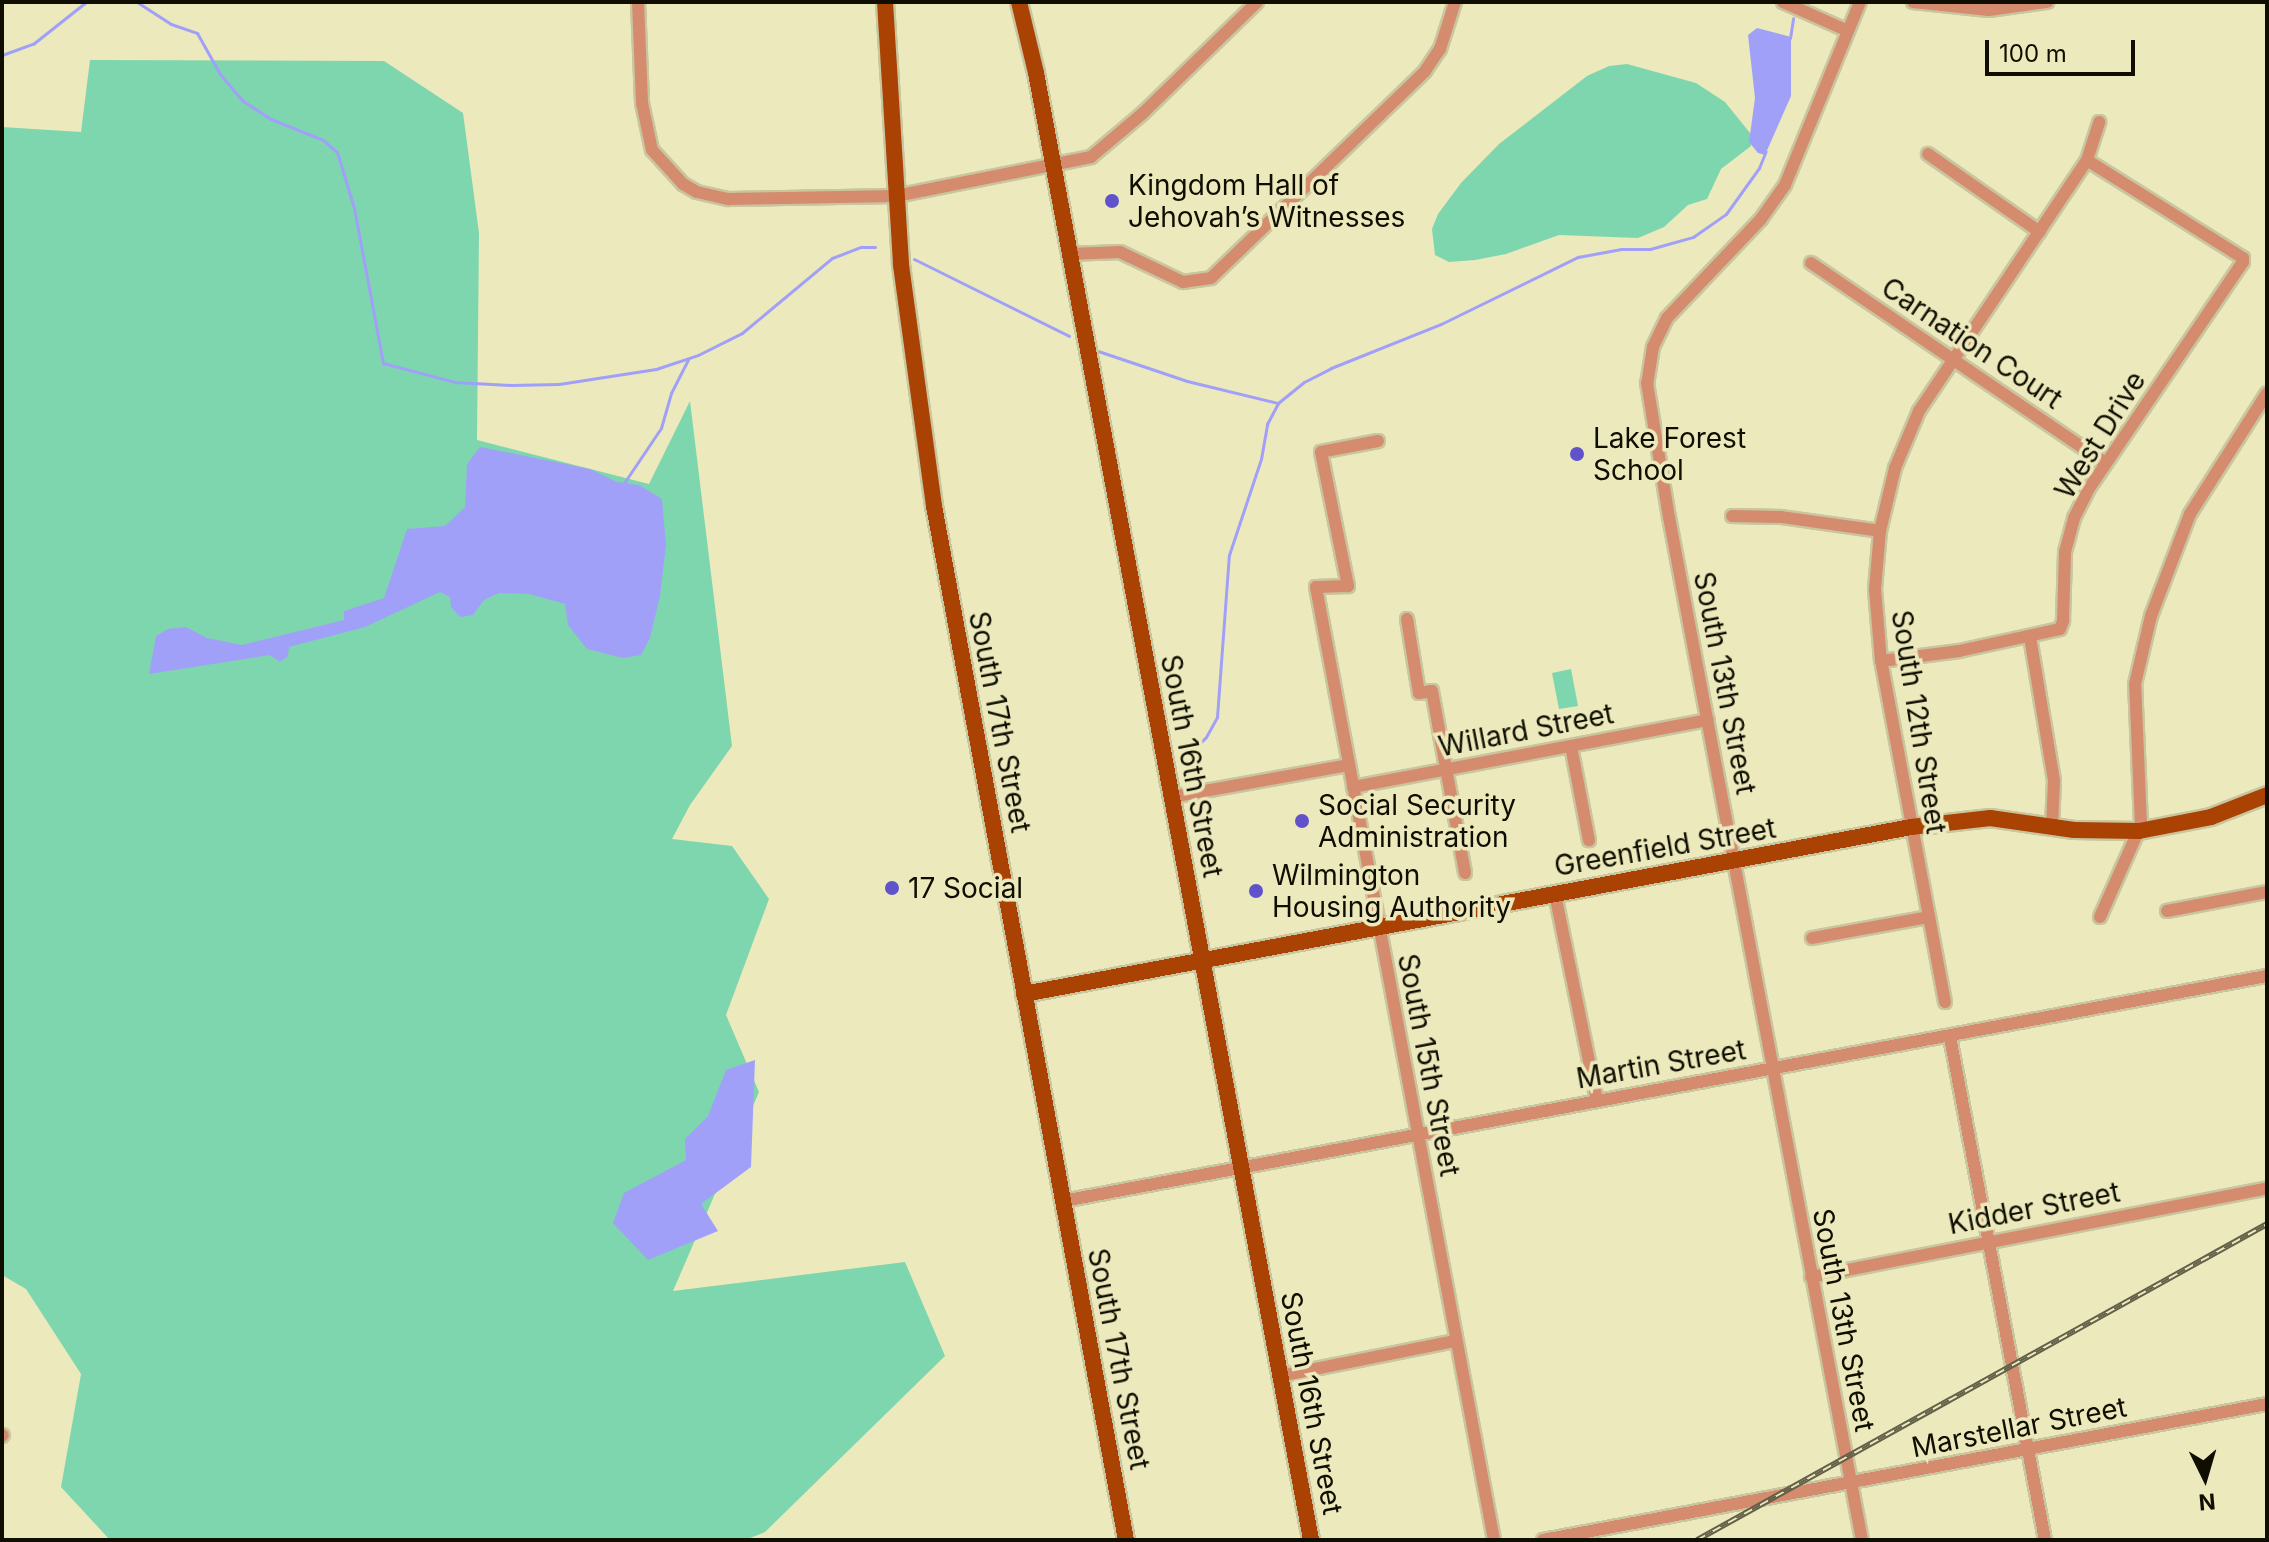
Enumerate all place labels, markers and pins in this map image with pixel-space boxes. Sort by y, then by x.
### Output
place label: Kingdom Hall of Jehovah’s Witnesses [1128,168,1405,234]
marker: Kingdom Hall of Jehovah’s Witnesses [1103,192,1121,210]
place label: Lake Forest School [1593,421,1746,487]
marker: Lake Forest School [1568,445,1586,463]
place label: Social Security Administration [1318,788,1516,854]
marker: Social Security Administration [1293,812,1311,830]
place label: Wilmington Housing Authority [1272,858,1511,924]
place label: 17 Social [908,871,1023,905]
marker: 17 Social [883,879,901,897]
marker: Wilmington Housing Authority [1247,882,1265,900]

